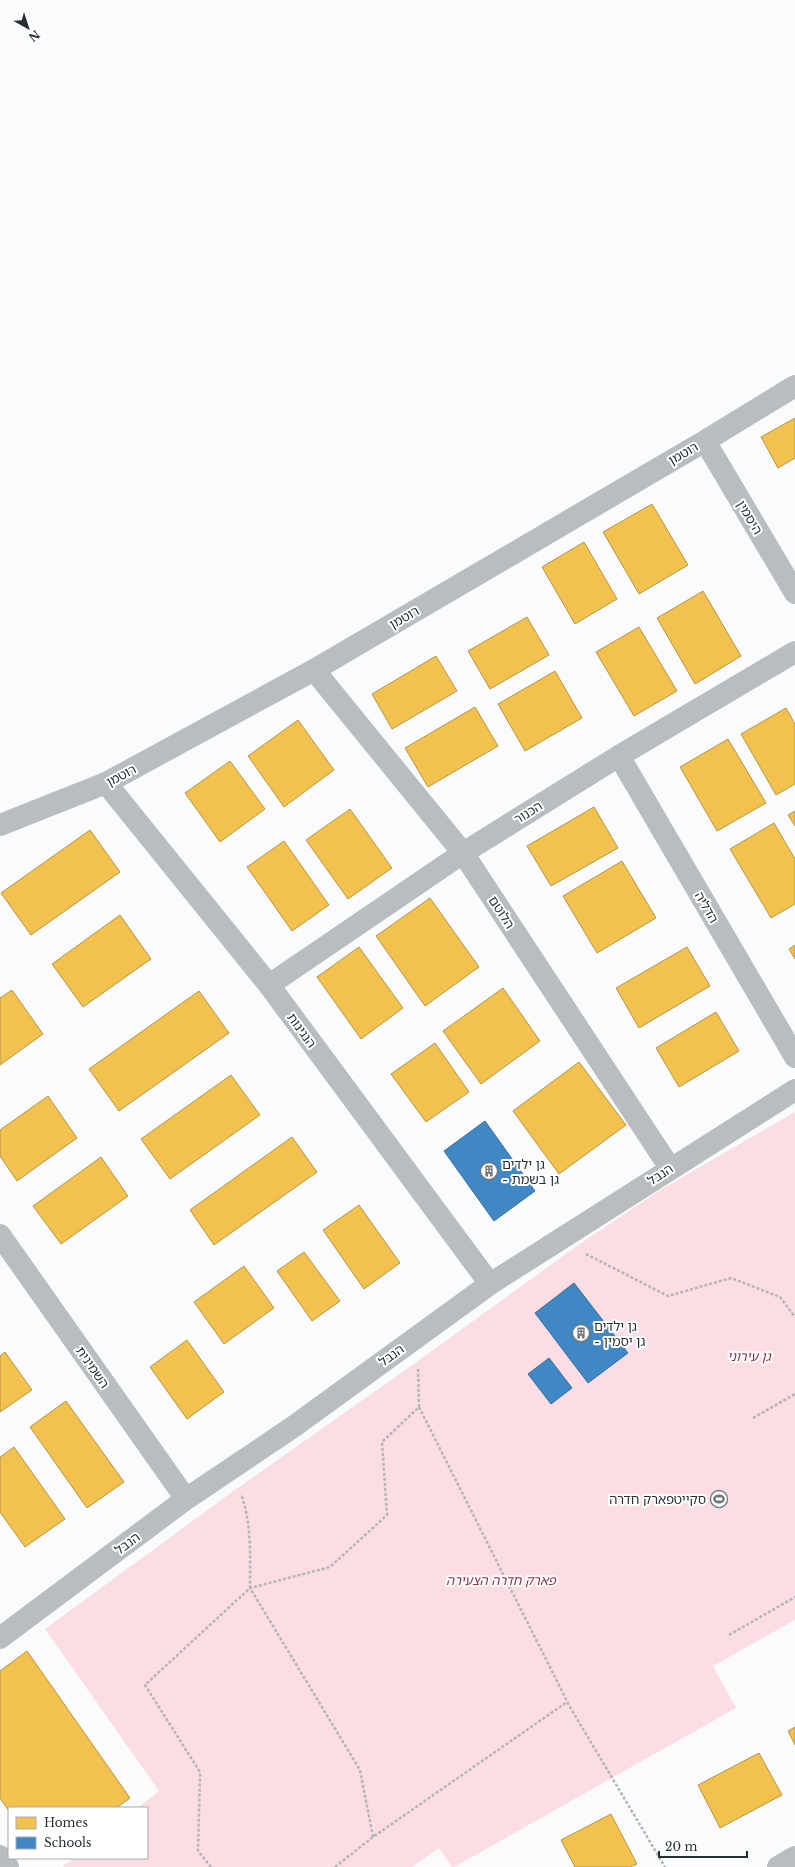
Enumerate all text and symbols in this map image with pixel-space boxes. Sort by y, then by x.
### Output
north arrow [8,8,48,48]
text: N [25,27,43,45]
street label: רוטמן [665,438,701,469]
street label: היסמין [733,497,766,537]
street label: רוטמן [386,602,422,633]
street label: רוטמן [103,761,139,790]
street label: הכנור [511,797,546,828]
street label: הדליה [691,888,722,926]
street label: הלוטם [485,893,518,932]
street label: הנגינות [283,1009,320,1051]
place label: גן ילדים - גן בשמת [502,1156,559,1188]
street label: הנבל [644,1160,676,1189]
building icon: גן ילדים - גן בשמת [479,1161,499,1181]
place label: גן ילדים - גן יסמין [594,1318,646,1350]
building icon: גן ילדים - גן יסמין [571,1323,591,1343]
street label: הנבל [375,1341,407,1370]
street label: השמינית [72,1343,113,1392]
park label: גן עירוני [727,1348,772,1365]
sports icon: סקייטפארק חדרה [709,1489,729,1509]
place label: סקייטפארק חדרה [609,1491,706,1508]
street label: הנבל [111,1528,143,1558]
park label: פארק חדרה הצעירה [446,1572,557,1589]
legend [8,1807,148,1859]
text: Homes [44,1815,88,1830]
scale bar [659,1833,747,1859]
text: Schools [44,1835,91,1850]
text: 20 m [665,1839,697,1854]

